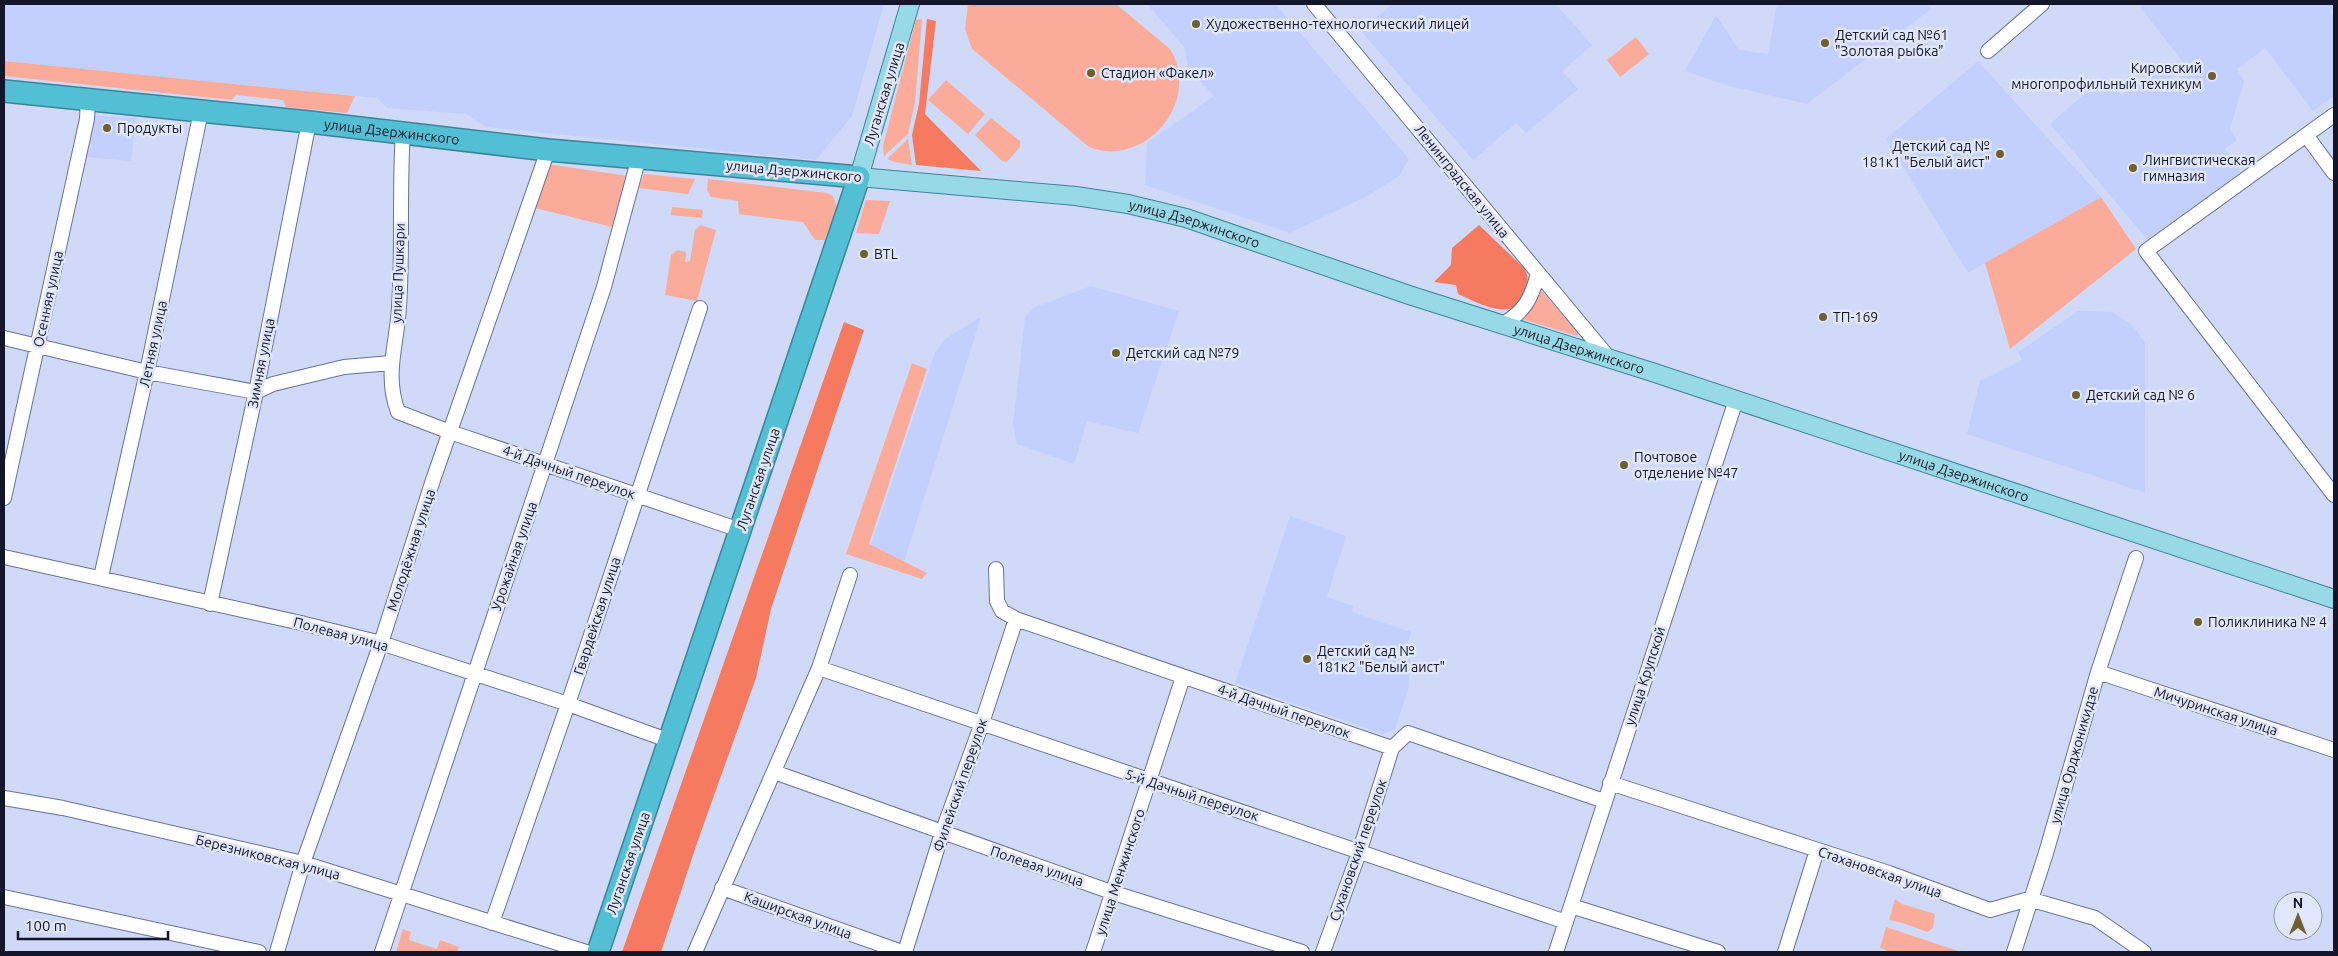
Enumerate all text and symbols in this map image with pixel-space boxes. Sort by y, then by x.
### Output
place label: Художественно-технологический лицей [1206,16,1469,32]
marker: Художественно-технологический лицей [1190,18,1202,30]
place label: Детский сад №61 "Золотая рыбка" [1835,27,1949,59]
marker: Детский сад №61 "Золотая рыбка" [1819,37,1831,49]
street label: Луганская улица [861,40,907,148]
place label: Кировский многопрофильный техникум [2011,60,2202,92]
place label: Стадион «Факел» [1101,65,1214,81]
marker: Стадион «Факел» [1085,67,1097,79]
marker: Кировский многопрофильный техникум [2206,70,2218,82]
street label: улица Дзержинского [323,116,460,148]
place label: Продукты [117,120,182,136]
street label: Ленинградская улица [1411,121,1513,241]
marker: Продукты [101,122,113,134]
place label: Детский сад № 181к1 "Белый аист" [1862,138,1990,170]
marker: Детский сад № 181к1 "Белый аист" [1994,148,2006,160]
place label: Лингвистическая гимназия [2143,152,2256,184]
street label: улица Дзержинского [726,157,862,185]
marker: Лингвистическая гимназия [2127,162,2139,174]
street label: улица Дзержинского [1127,196,1262,251]
street label: улица Пушкари [388,223,408,323]
place label: BTL [874,246,898,262]
marker: BTL [858,248,870,260]
street label: Осенняя улица [30,249,66,349]
street label: Летняя улица [136,299,170,389]
place label: ТП-169 [1833,309,1878,325]
marker: ТП-169 [1817,311,1829,323]
street label: Зимняя улица [244,317,278,409]
street label: улица Дзержинского [1512,321,1647,377]
place label: Детский сад №79 [1126,345,1240,361]
marker: Детский сад №79 [1110,347,1122,359]
place label: Детский сад № 6 [2086,387,2195,403]
marker: Детский сад № 6 [2070,389,2082,401]
street label: Луганская улица [733,426,783,532]
street label: 4-й Дачный переулок [500,442,638,502]
street label: улица Дзержинского [1897,447,2031,505]
place label: Почтовое отделение №47 [1634,449,1739,481]
marker: Почтовое отделение №47 [1618,459,1630,471]
street label: Молодёжная улица [384,487,438,613]
street label: Урожайная улица [488,499,540,613]
street label: Гвардейская улица [570,555,624,677]
street label: Полевая улица [292,614,390,654]
place label: Поликлиника № 4 [2208,614,2327,630]
marker: Поликлиника № 4 [2192,616,2204,628]
street label: улица Крупской [1621,625,1669,727]
place label: Детский сад № 181к2 "Белый аист" [1317,643,1445,675]
marker: Детский сад № 181к2 "Белый аист" [1301,653,1313,665]
street label: 4-й Дачный переулок [1215,681,1353,741]
street label: Мичуринская улица [2152,683,2280,739]
street label: улица Орджоникидзе [2047,685,2101,825]
street label: Филейский переулок [930,716,990,854]
street label: 5-й Дачный переулок [1123,766,1261,824]
street label: Сухановский переулок [1326,777,1390,923]
street label: улица Менжинского [1092,807,1148,937]
street label: Луганская улица [603,810,653,916]
street label: Березниковская улица [194,831,342,883]
street label: Полевая улица [988,843,1086,889]
street label: Стахановская улица [1816,843,1944,901]
street label: Каширская улица [742,888,854,942]
north arrow [2273,891,2323,941]
text: N [2293,895,2303,911]
scale bar [18,908,168,940]
text: 100 m [25,917,67,934]

